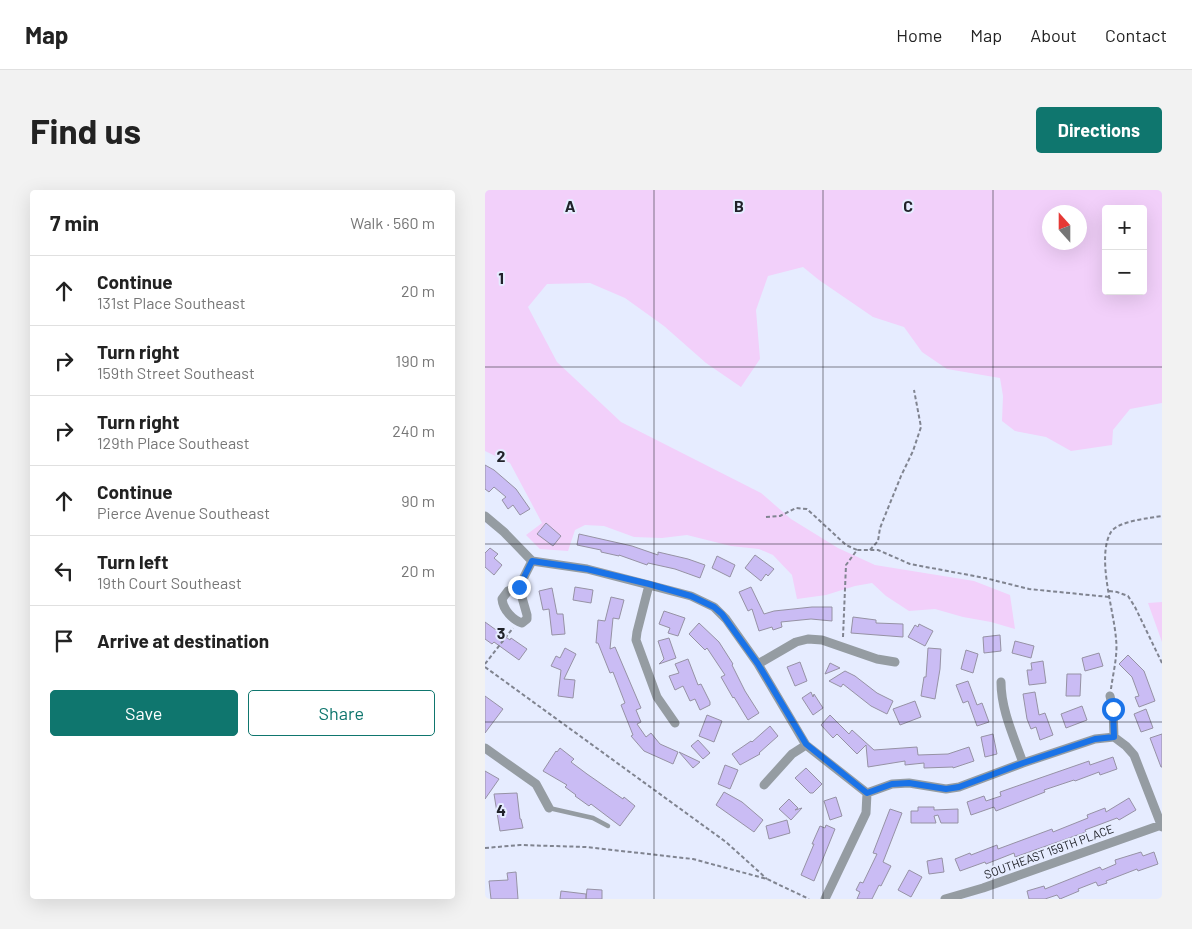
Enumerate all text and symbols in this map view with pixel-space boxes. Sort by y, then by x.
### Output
text: Map [25,20,68,49]
text: Home [896,24,942,46]
text: Map [970,24,1002,46]
text: About [1030,24,1077,46]
text: Contact [1105,24,1167,46]
button: Directions [1036,107,1162,153]
text: Find us [30,109,141,151]
text: A [565,196,576,215]
text: B [734,196,744,215]
text: C [903,196,913,215]
north arrow [1042,205,1087,250]
map controls [1102,205,1147,295]
button: + [1102,205,1147,250]
text: 7 min [50,210,99,235]
text: Walk · 560 m [350,213,435,232]
button: − [1102,250,1147,295]
text: 1 [498,268,504,287]
text: Continue [97,270,173,293]
icon: ahead [50,277,78,305]
text: 20 m [401,281,435,300]
text: 131st Place Southeast [97,293,245,312]
text: Turn right [97,340,179,363]
icon: right [50,347,78,375]
text: 190 m [396,351,435,370]
text: 159th Street Southeast [97,363,255,382]
text: Turn right [97,410,179,433]
icon: right [50,417,78,445]
text: 240 m [392,421,435,440]
text: 129th Place Southeast [97,433,250,452]
text: 2 [497,446,506,465]
text: Continue [97,480,173,503]
icon: ahead [50,487,78,515]
text: 90 m [401,491,435,510]
text: Pierce Avenue Southeast [97,503,270,522]
text: Turn left [97,550,168,573]
icon: left [50,557,78,585]
text: 20 m [401,561,435,580]
text: 19th Court Southeast [97,573,242,592]
route end [508,576,531,599]
text: 3 [497,623,505,642]
icon: arrive [50,627,78,655]
text: Arrive at destination [97,629,269,652]
button: Save [50,690,238,736]
button: Share [248,690,435,736]
route start [1102,698,1125,721]
text: 4 [496,800,506,819]
street label: SOUTHEAST 159TH PLACE [982,821,1115,881]

